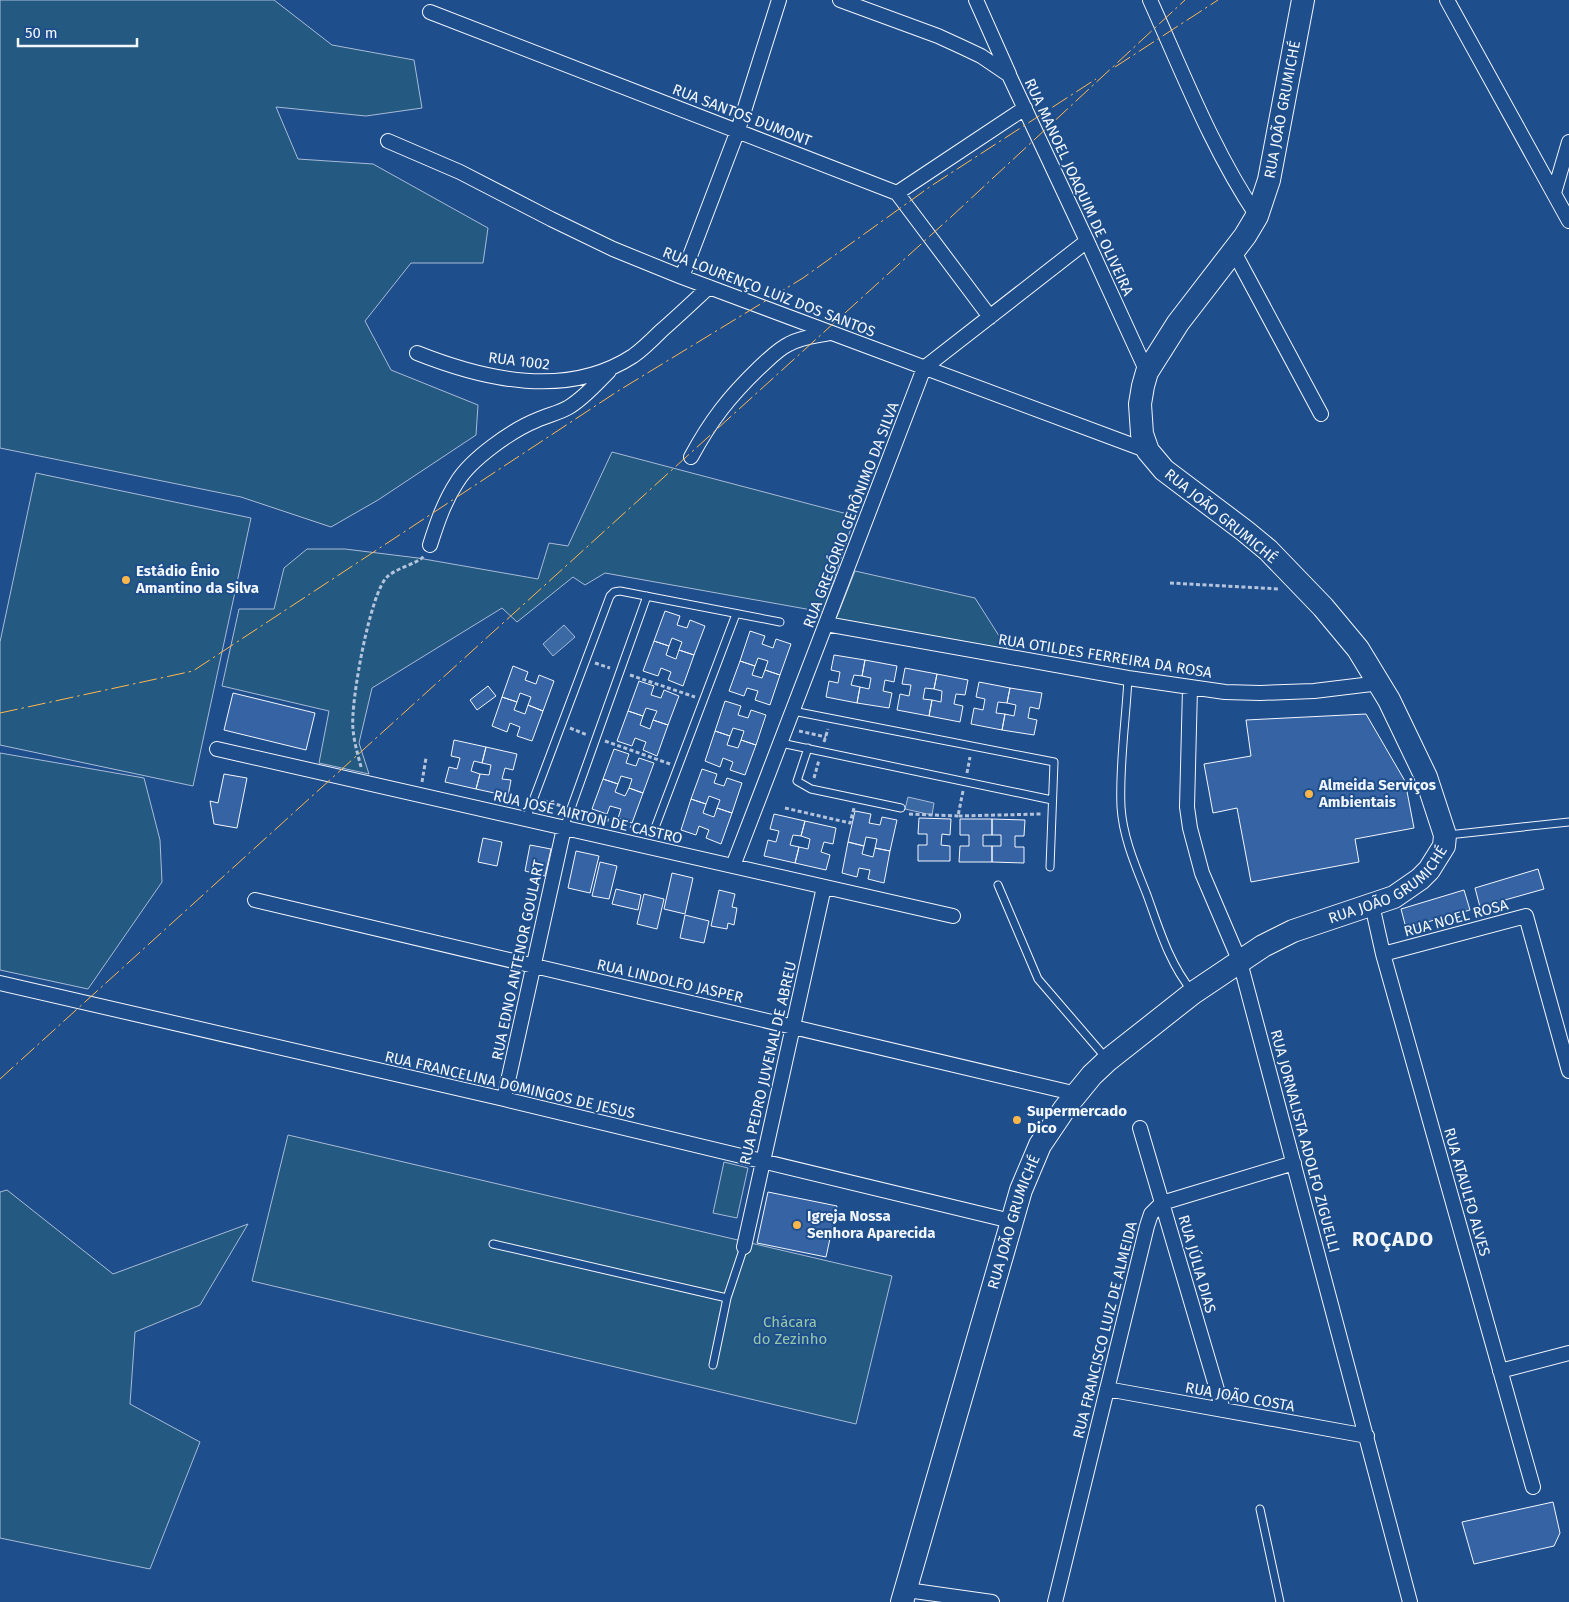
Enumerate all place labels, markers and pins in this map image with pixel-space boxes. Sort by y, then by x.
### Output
place label: Estádio Ênio Amantino da Silva [135,562,259,597]
marker: Estádio Ênio Amantino da Silva [120,574,132,586]
place label: Almeida Serviços Ambientais [1318,776,1436,811]
marker: Almeida Serviços Ambientais [1303,788,1315,800]
place label: Supermercado Dico [1027,1102,1127,1137]
marker: Supermercado Dico [1011,1114,1023,1126]
place label: Igreja Nossa Senhora Aparecida [807,1207,936,1242]
marker: Igreja Nossa Senhora Aparecida [791,1219,803,1231]

